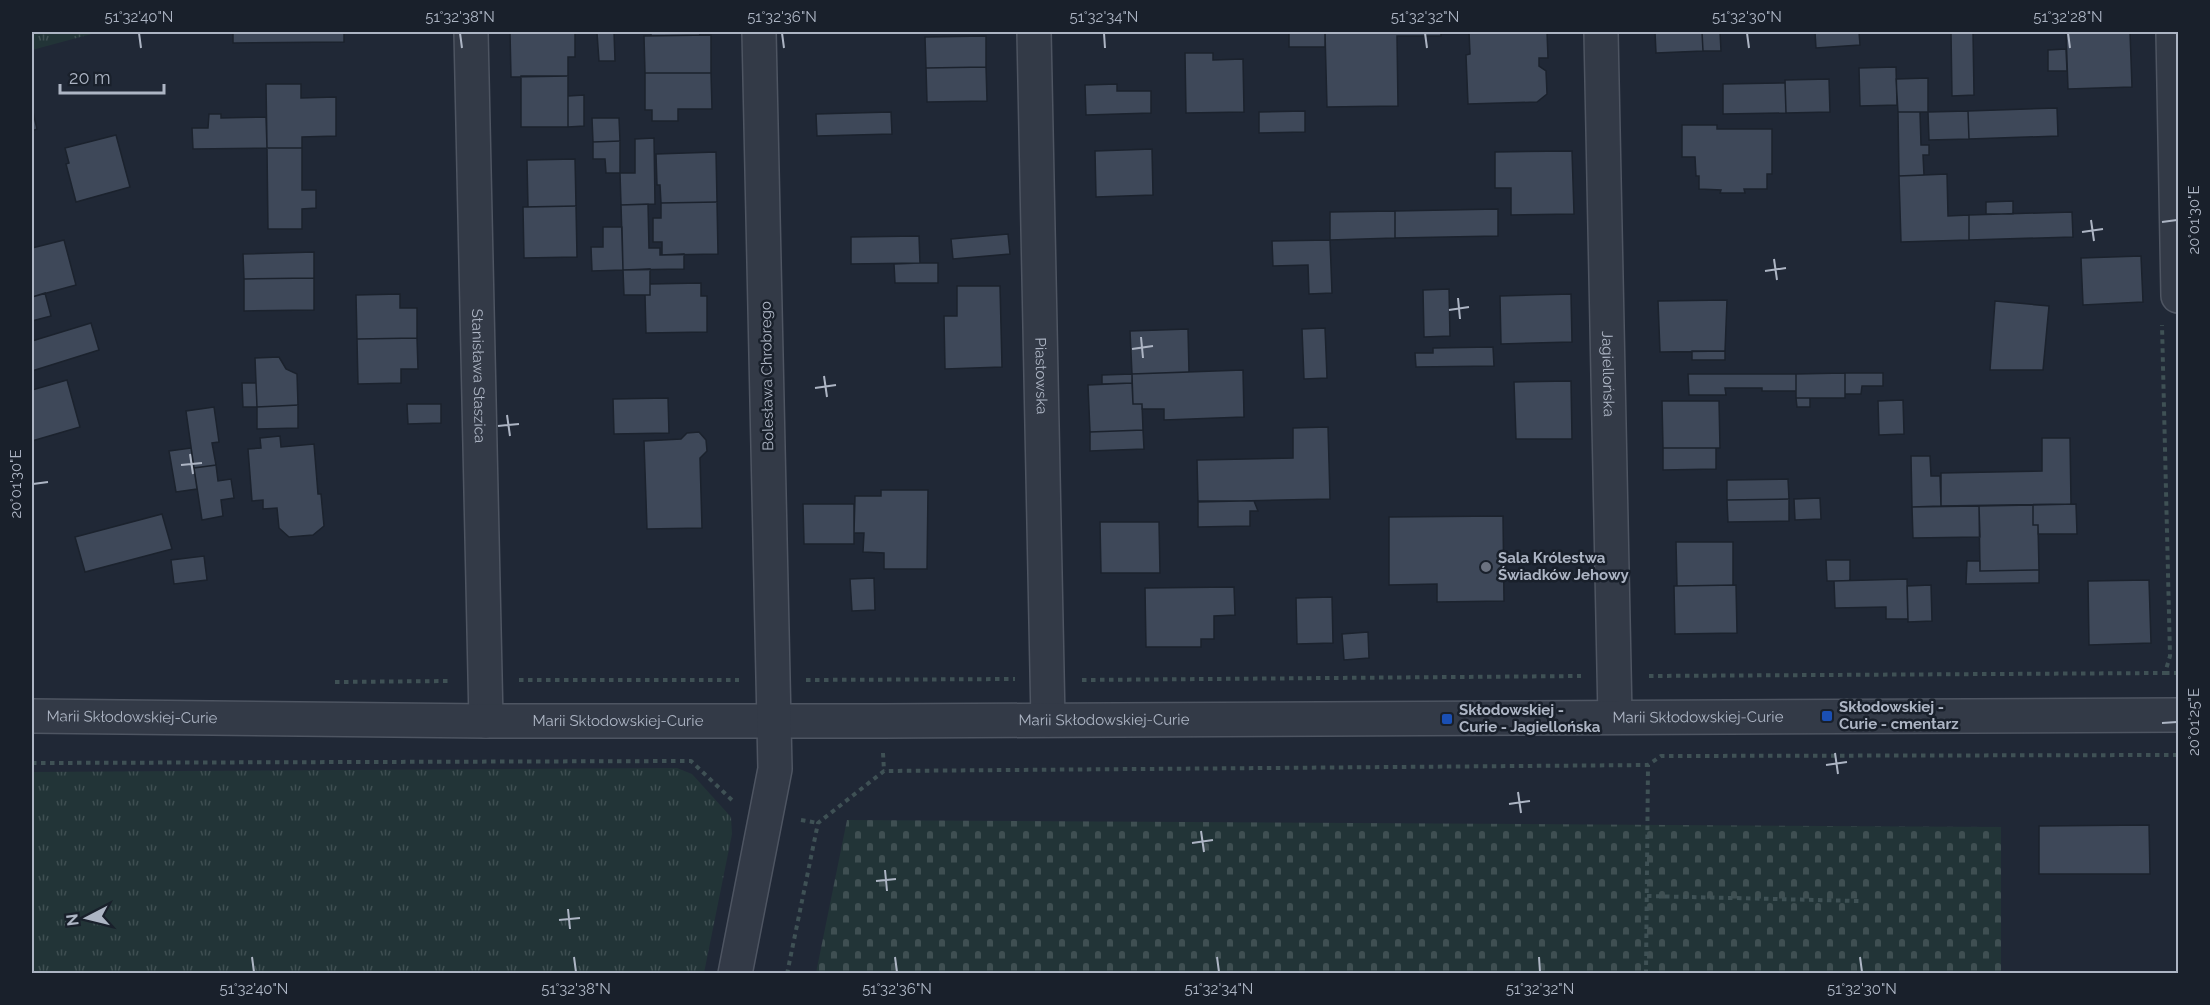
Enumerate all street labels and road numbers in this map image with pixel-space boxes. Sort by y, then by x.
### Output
street label: Bolesława Chrobrego [757,301,777,451]
street label: Stanisława Staszica [468,309,489,443]
street label: Jagiellońska [1598,331,1618,417]
street label: Piastowska [1031,337,1051,415]
street label: Marii Skłodowskiej-Curie [46,707,218,727]
street label: Marii Skłodowskiej-Curie [1612,708,1784,727]
street label: Marii Skłodowskiej-Curie [1018,711,1190,729]
street label: Marii Skłodowskiej-Curie [532,712,704,730]

